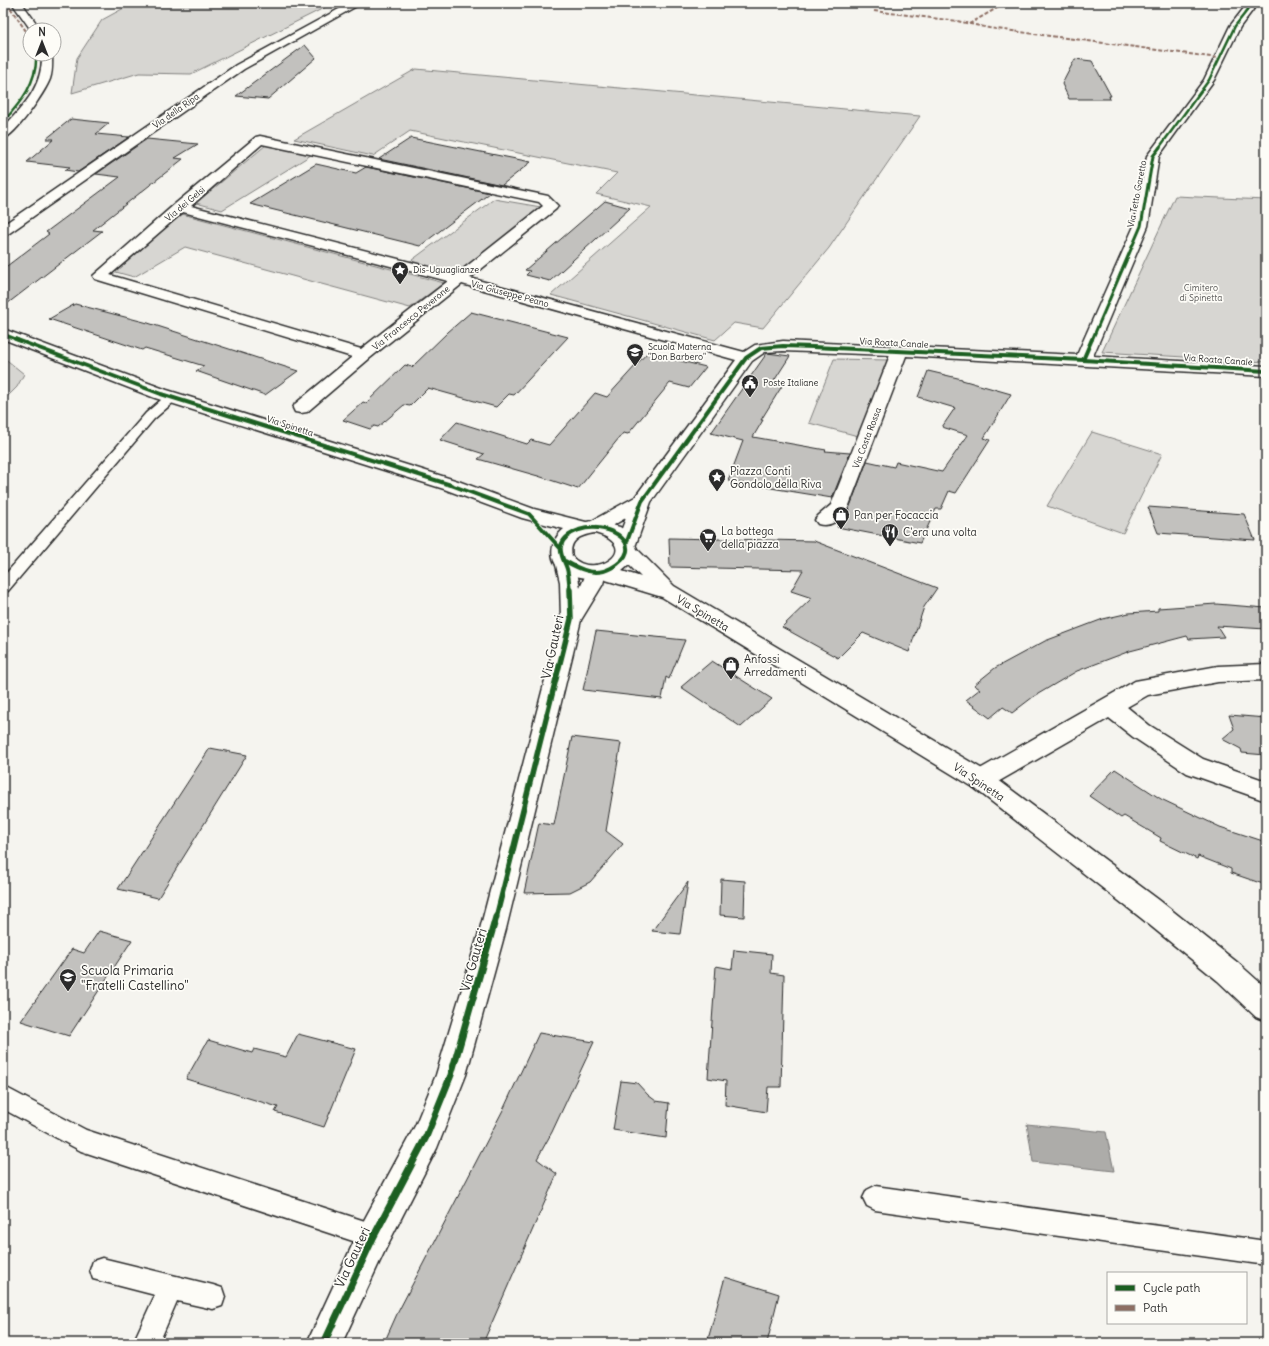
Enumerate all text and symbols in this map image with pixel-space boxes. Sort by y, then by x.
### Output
north arrow [22,22,62,62]
text: N [38,25,46,39]
street label: Via della Ripa [150,90,201,131]
street label: Via Tetto Garetto [1125,159,1148,228]
street label: Via dei Gelsi [163,184,207,223]
place icon: Dis-Uguaglianze [390,260,410,285]
place label: Dis-Uguaglianze [413,264,479,275]
street label: Via Giuseppe Peano [470,278,550,309]
park label: Cimitero di Spinetta [1180,282,1222,303]
street label: Via Francesco Peverone [370,283,452,352]
street label: Via Roata Canale [859,335,929,350]
place label: Scuola Materna "Don Barbero" [648,341,711,362]
school or university icon: Scuola Materna "Don Barbero" [625,342,645,367]
street label: Via Roata Canale [1183,352,1253,367]
public building icon: Poste Italiane [740,373,760,398]
place label: Poste Italiane [763,377,819,388]
street label: Via Costa Rossa [850,406,883,470]
street label: Via Spinetta [265,413,315,438]
place label: Piazza Conti Gondolo della Riva [730,464,822,491]
place icon: Piazza Conti Gondolo della Riva [707,467,727,492]
shop icon: Pan per Focaccia [831,505,851,530]
place label: Pan per Focaccia [854,508,938,522]
restaurant icon: C'era una volta [880,522,900,547]
place label: La bottega della piazza [721,524,779,551]
place label: C'era una volta [903,525,977,539]
supermarket icon: La bottega della piazza [698,527,718,552]
street label: Via Spinetta [674,592,732,634]
street label: Via Gauteri [537,613,568,681]
place label: Anfossi Arredamenti [744,652,806,679]
shop icon: Anfossi Arredamenti [721,655,741,680]
street label: Via Spinetta [951,760,1007,804]
street label: Via Gauteri [456,926,491,994]
place label: Scuola Primaria "Fratelli Castellino" [81,962,189,994]
school or university icon: Scuola Primaria "Fratelli Castellino" [58,967,78,992]
street label: Via Gauteri [331,1224,374,1290]
legend [1107,1272,1247,1324]
text: Cycle path [1143,1280,1200,1295]
text: Path [1143,1300,1168,1315]

